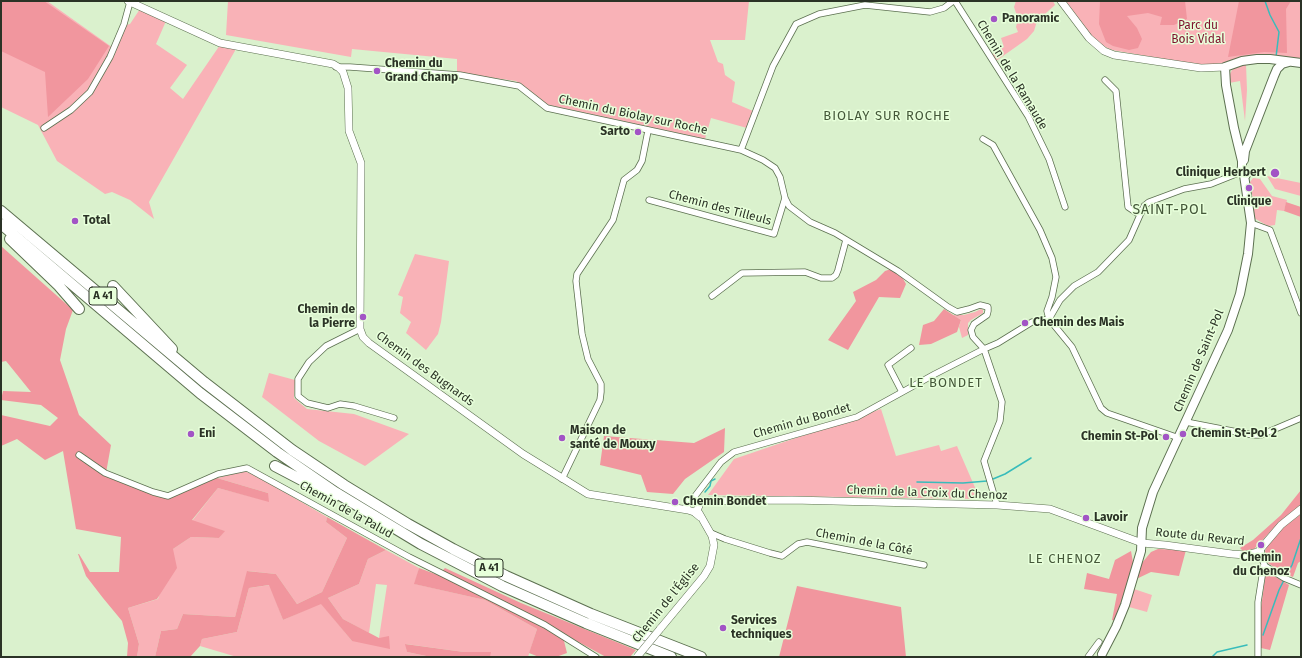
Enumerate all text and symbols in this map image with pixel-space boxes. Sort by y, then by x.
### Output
place label: Panoramic [1002,12,1059,26]
marker: Panoramic [989,14,999,24]
street label: Chemin de la Ramaude [974,18,1050,132]
park label: Parc du Bois Vidal [1171,19,1225,47]
place label: Chemin du Grand Champ [385,57,458,85]
marker: Chemin du Grand Champ [372,66,382,76]
street label: Chemin du Biolay sur Roche [557,92,709,138]
district label: BIOLAY SUR ROCHE [823,108,951,124]
place label: Sarto [600,125,630,139]
marker: Sarto [633,127,643,137]
place label: Clinique Herbert [1176,166,1266,180]
marker: Clinique Herbert [1269,167,1281,179]
marker: Clinique [1244,183,1254,193]
street label: Chemin des Tilleuls [667,187,773,229]
place label: Clinique [1227,195,1271,209]
district label: SAINT-POL [1132,202,1208,218]
place label: Total [83,214,110,228]
marker: Total [70,216,80,226]
road number: A 41 [89,287,117,305]
place label: Chemin de la Pierre [298,303,355,331]
street label: Chemin de Saint-Pol [1171,307,1227,415]
marker: Chemin de la Pierre [358,312,368,322]
place label: Chemin des Mais [1033,316,1124,330]
marker: Chemin des Mais [1020,318,1030,328]
street label: Chemin des Bugnards [373,329,477,409]
district label: LE BONDET [909,375,983,391]
street label: Chemin du Bondet [752,400,852,442]
place label: Maison de santé de Mouxy [570,424,655,452]
place label: Eni [199,427,215,441]
place label: Chemin St-Pol 2 [1191,427,1277,441]
marker: Eni [186,429,196,439]
marker: Chemin St-Pol 2 [1178,429,1188,439]
place label: Chemin St-Pol [1081,430,1158,444]
marker: Chemin St-Pol [1161,432,1171,442]
marker: Maison de santé de Mouxy [557,433,567,443]
street label: Chemin de la Palud [297,478,395,542]
street label: Chemin de la Croix du Chenoz [846,483,1008,503]
place label: Chemin Bondet [683,495,766,509]
marker: Chemin Bondet [670,497,680,507]
place label: Lavoir [1094,511,1128,525]
marker: Lavoir [1081,513,1091,523]
street label: Route du Revard [1155,525,1245,549]
street label: Chemin de la Côté [814,526,914,558]
marker: Chemin du Chenoz [1256,540,1266,550]
district label: LE CHENOZ [1028,551,1102,567]
place label: Chemin du Chenoz [1233,551,1289,579]
road number: A 41 [475,559,503,577]
street label: Chemin de l'Église [629,560,703,646]
place label: Services techniques [731,614,792,642]
marker: Services techniques [718,623,728,633]

